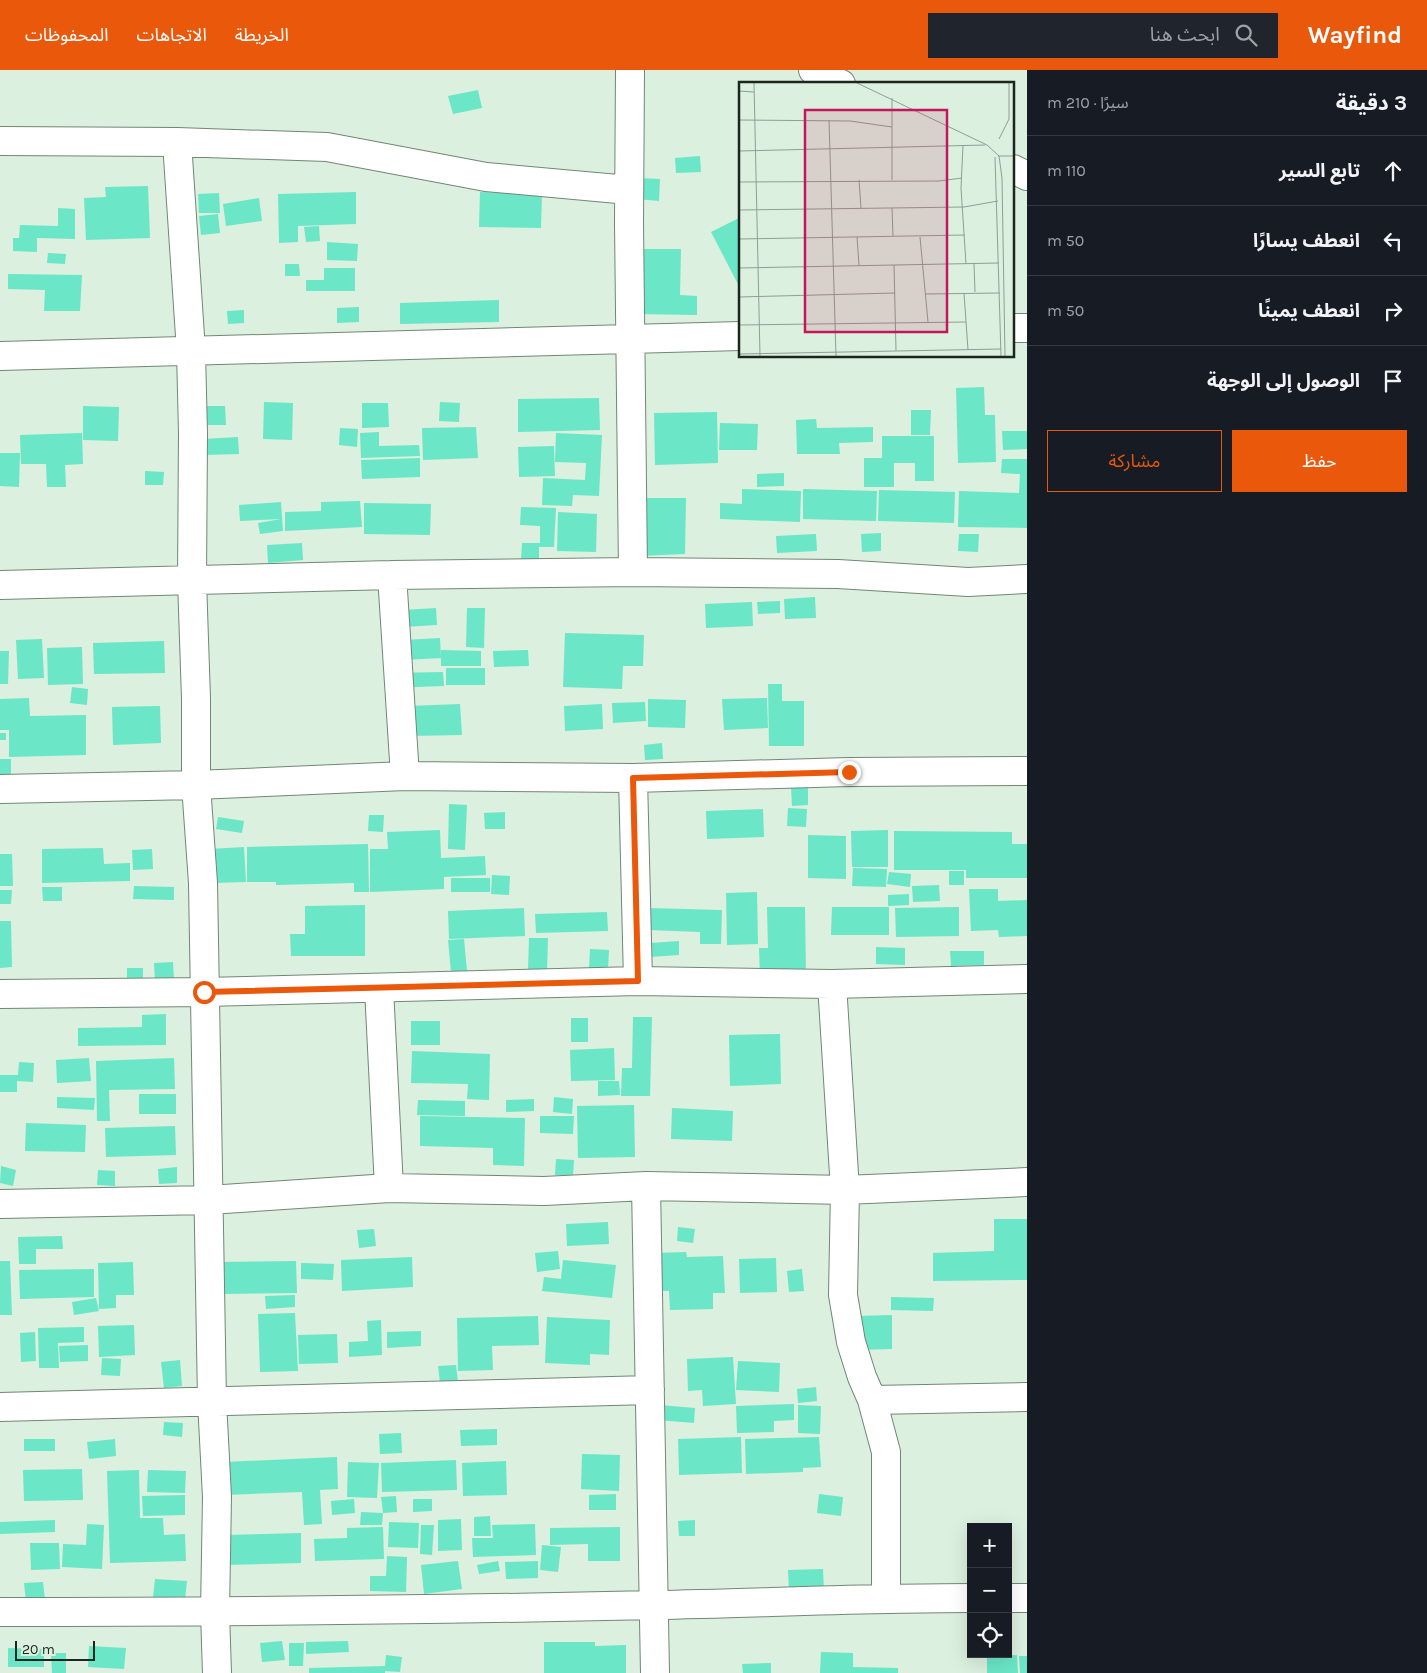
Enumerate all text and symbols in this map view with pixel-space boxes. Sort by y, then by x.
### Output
search box [928,13,1278,58]
icon: search [1232,21,1260,49]
text: Wayfind [1308,21,1402,49]
text: المحفوظات [25,24,109,46]
text: الاتجاهات [137,24,207,46]
text: الخريطة [235,24,289,46]
text: ابحث هنا [1150,24,1220,46]
inset map [739,82,1014,358]
text: 3 دقيقة [1336,91,1407,115]
text: سيرًا · 210 m [1047,93,1129,112]
icon: ahead [1379,157,1407,185]
text: تابع السير [1279,160,1360,182]
text: 110 m [1047,161,1086,180]
icon: left [1379,227,1407,255]
text: انعطف يسارًا [1253,230,1360,252]
text: 50 m [1047,231,1084,250]
icon: right [1379,297,1407,325]
text: انعطف يمينًا [1258,300,1360,322]
text: 50 m [1047,301,1084,320]
icon: arrive [1379,367,1407,395]
text: الوصول إلى الوجهة [1207,370,1360,392]
button: مشاركة [1047,430,1222,492]
button: حفظ [1232,430,1407,492]
route end [838,761,861,784]
route start [193,981,216,1004]
map controls [967,1523,1012,1658]
button: + [967,1523,1012,1568]
button: − [967,1568,1012,1613]
button: locate [967,1613,1012,1658]
scale bar [15,1638,95,1661]
text: 20 m [22,1641,55,1658]

